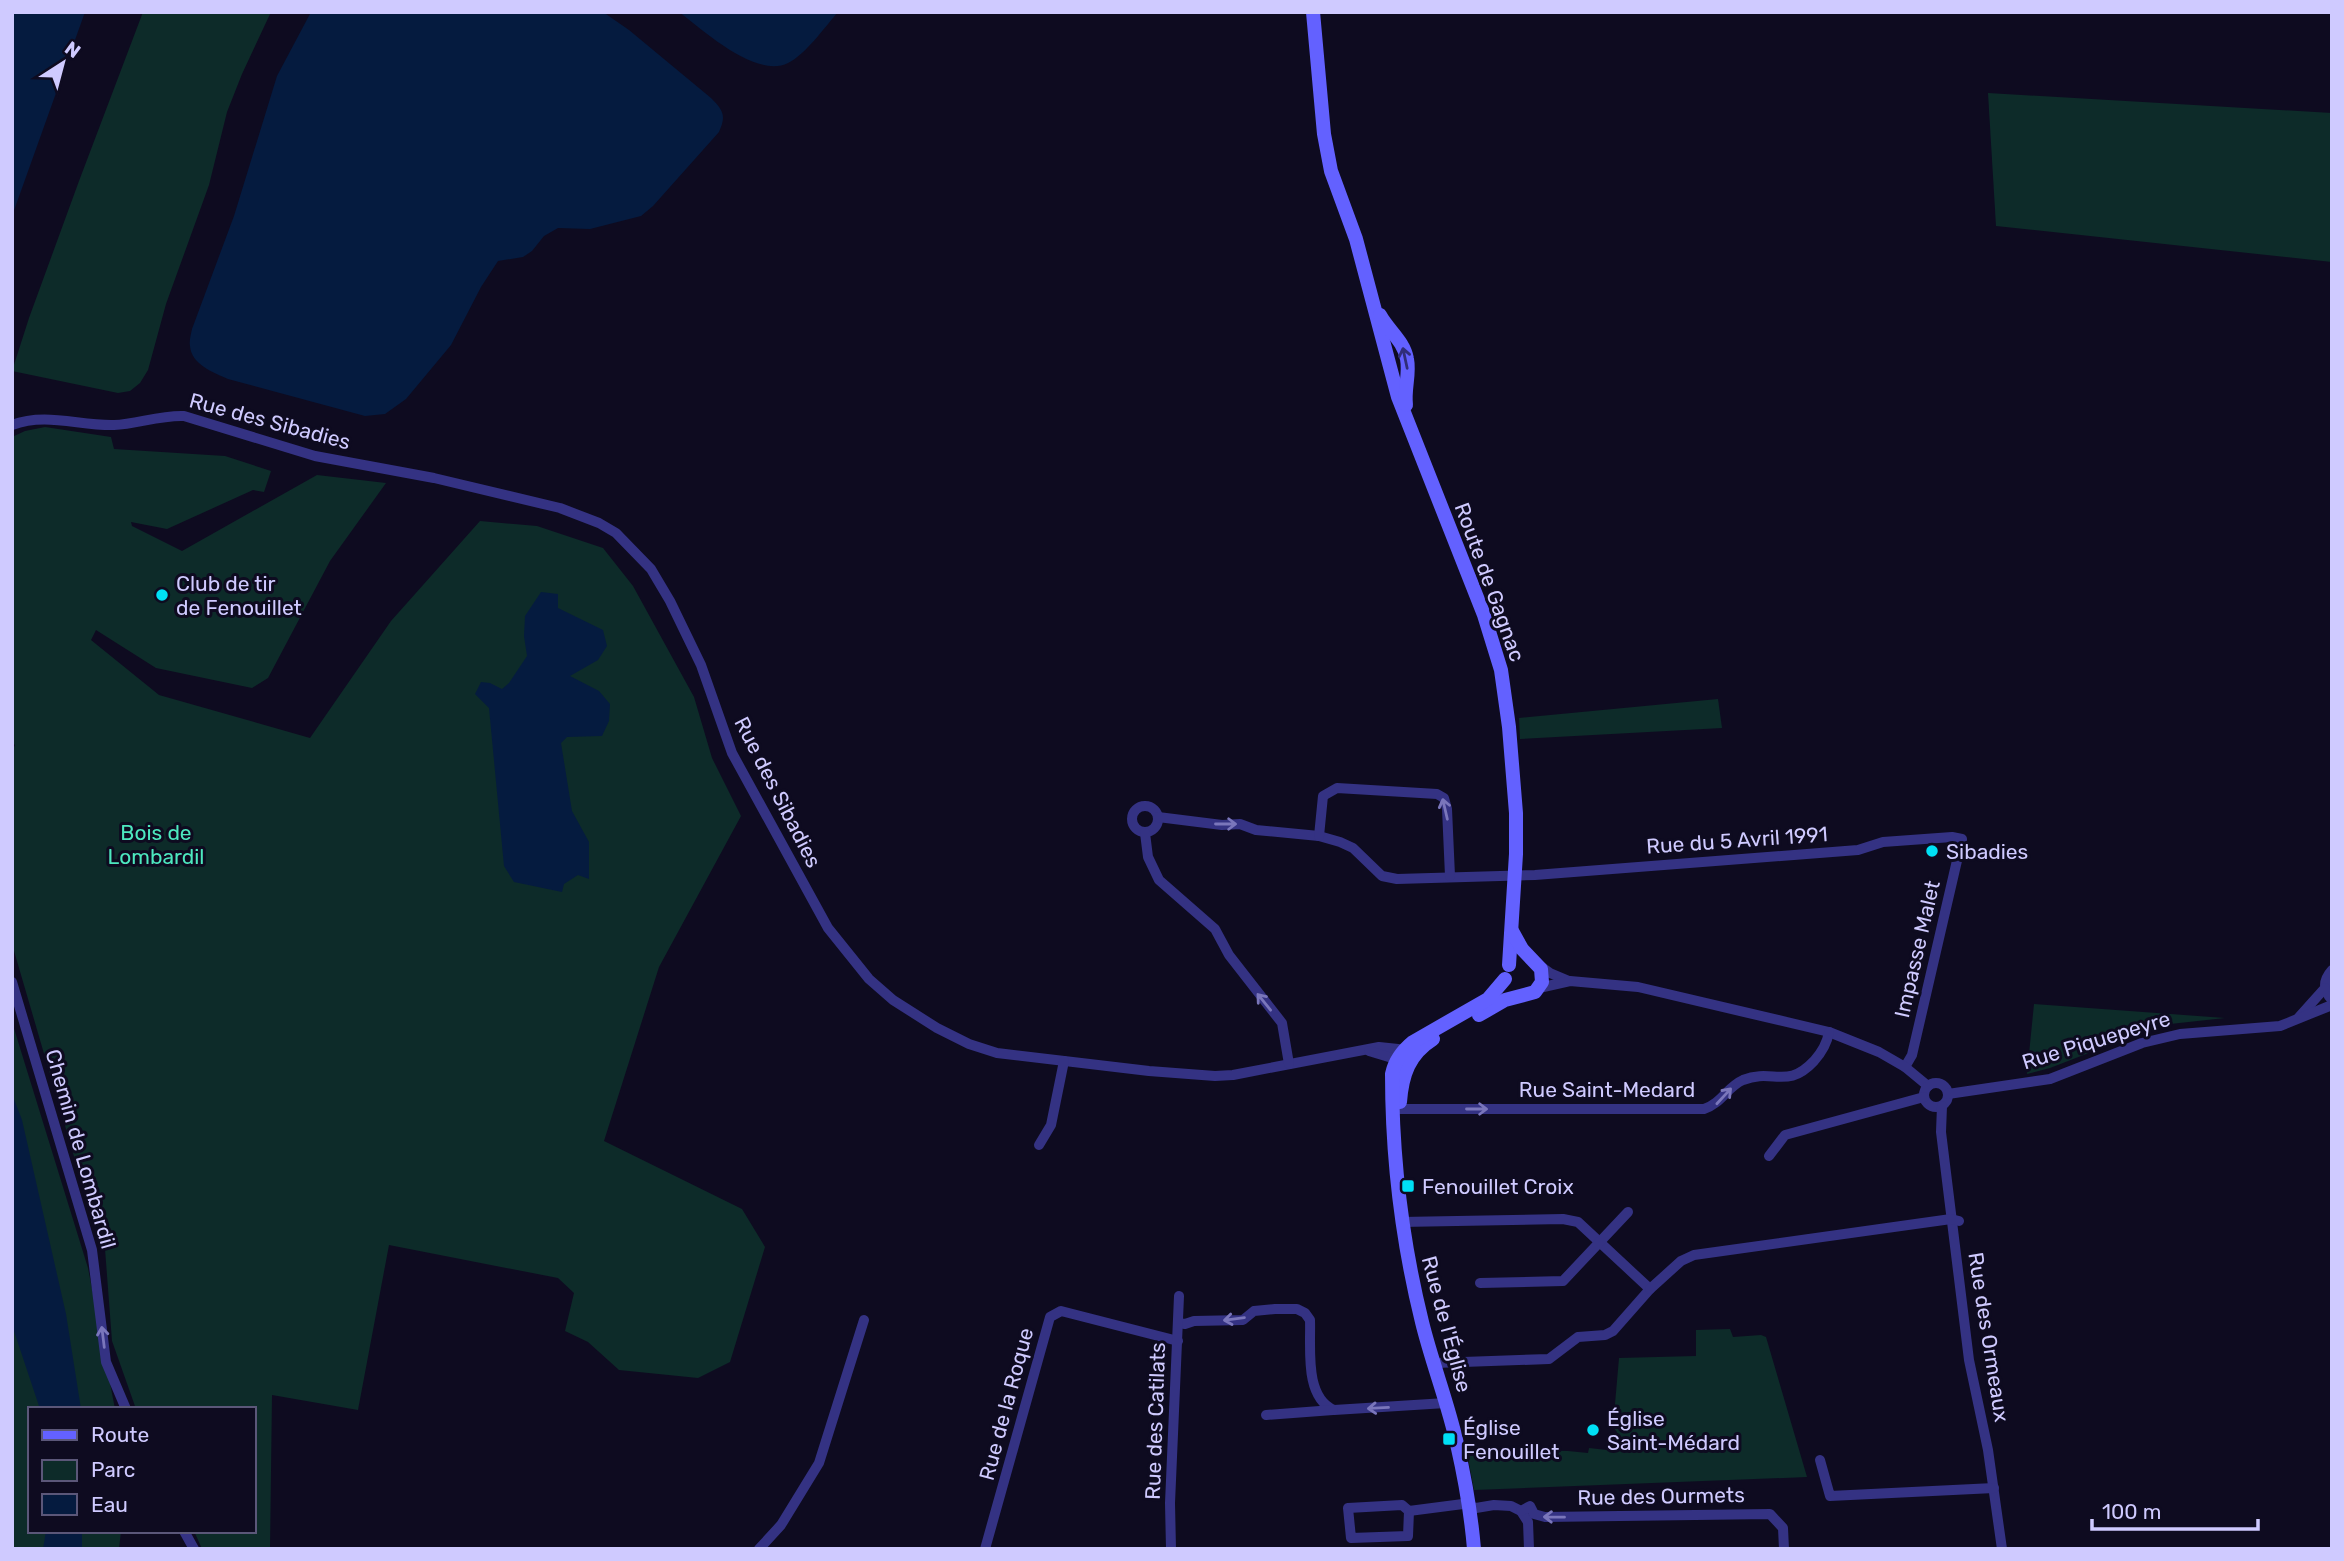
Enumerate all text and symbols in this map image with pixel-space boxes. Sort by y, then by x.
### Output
north arrow [28,28,98,98]
text: N [60,36,85,63]
one-way arrow [1398,347,1412,370]
street label: Rue des Sibadies [187,387,353,455]
street label: Route de Gagnac [1450,499,1530,665]
place label: Club de tir de Fenouillet [176,571,302,620]
marker: Club de tir de Fenouillet [154,587,170,603]
street label: Rue des Sibadies [729,713,827,871]
one-way arrow [1438,798,1451,821]
one-way arrow [1214,817,1237,831]
park label: Bois de Lombardil [108,820,204,869]
street label: Rue du 5 Avril 1991 [1645,821,1829,859]
place label: Sibadies [1946,839,2028,864]
marker: Sibadies [1924,843,1940,859]
street label: Impasse Malet [1889,878,1945,1020]
one-way arrow [1257,994,1272,1012]
street label: Rue Piquepeyre [2019,1006,2173,1074]
street label: Chemin de Lombardil [41,1046,121,1252]
street label: Rue Saint-Medard [1519,1077,1695,1102]
one-way arrow [1716,1087,1732,1105]
one-way arrow [1465,1102,1488,1116]
place label: Fenouillet Croix [1422,1174,1574,1199]
marker: Fenouillet Croix [1400,1178,1416,1194]
street label: Rue des Ormeaux [1963,1250,2015,1424]
street label: Rue de l'Église [1417,1253,1477,1395]
one-way arrow [1223,1313,1246,1326]
street label: Rue de la Roque [974,1325,1038,1483]
one-way arrow [96,1326,109,1349]
street label: Rue des Catilats [1140,1342,1170,1500]
one-way arrow [1367,1402,1390,1415]
place label: Église Saint-Médard [1607,1406,1740,1455]
legend [28,1407,256,1533]
place label: Église Fenouillet [1463,1415,1559,1464]
text: Route [91,1422,149,1447]
marker: Église Saint-Médard [1585,1422,1601,1438]
marker: Église Fenouillet [1441,1431,1457,1447]
text: Parc [91,1457,135,1482]
street label: Rue des Ourmets [1577,1482,1745,1510]
scale bar [2092,1488,2258,1532]
text: Eau [91,1492,128,1517]
text: 100 m [2102,1499,2161,1524]
one-way arrow [1543,1510,1566,1523]

